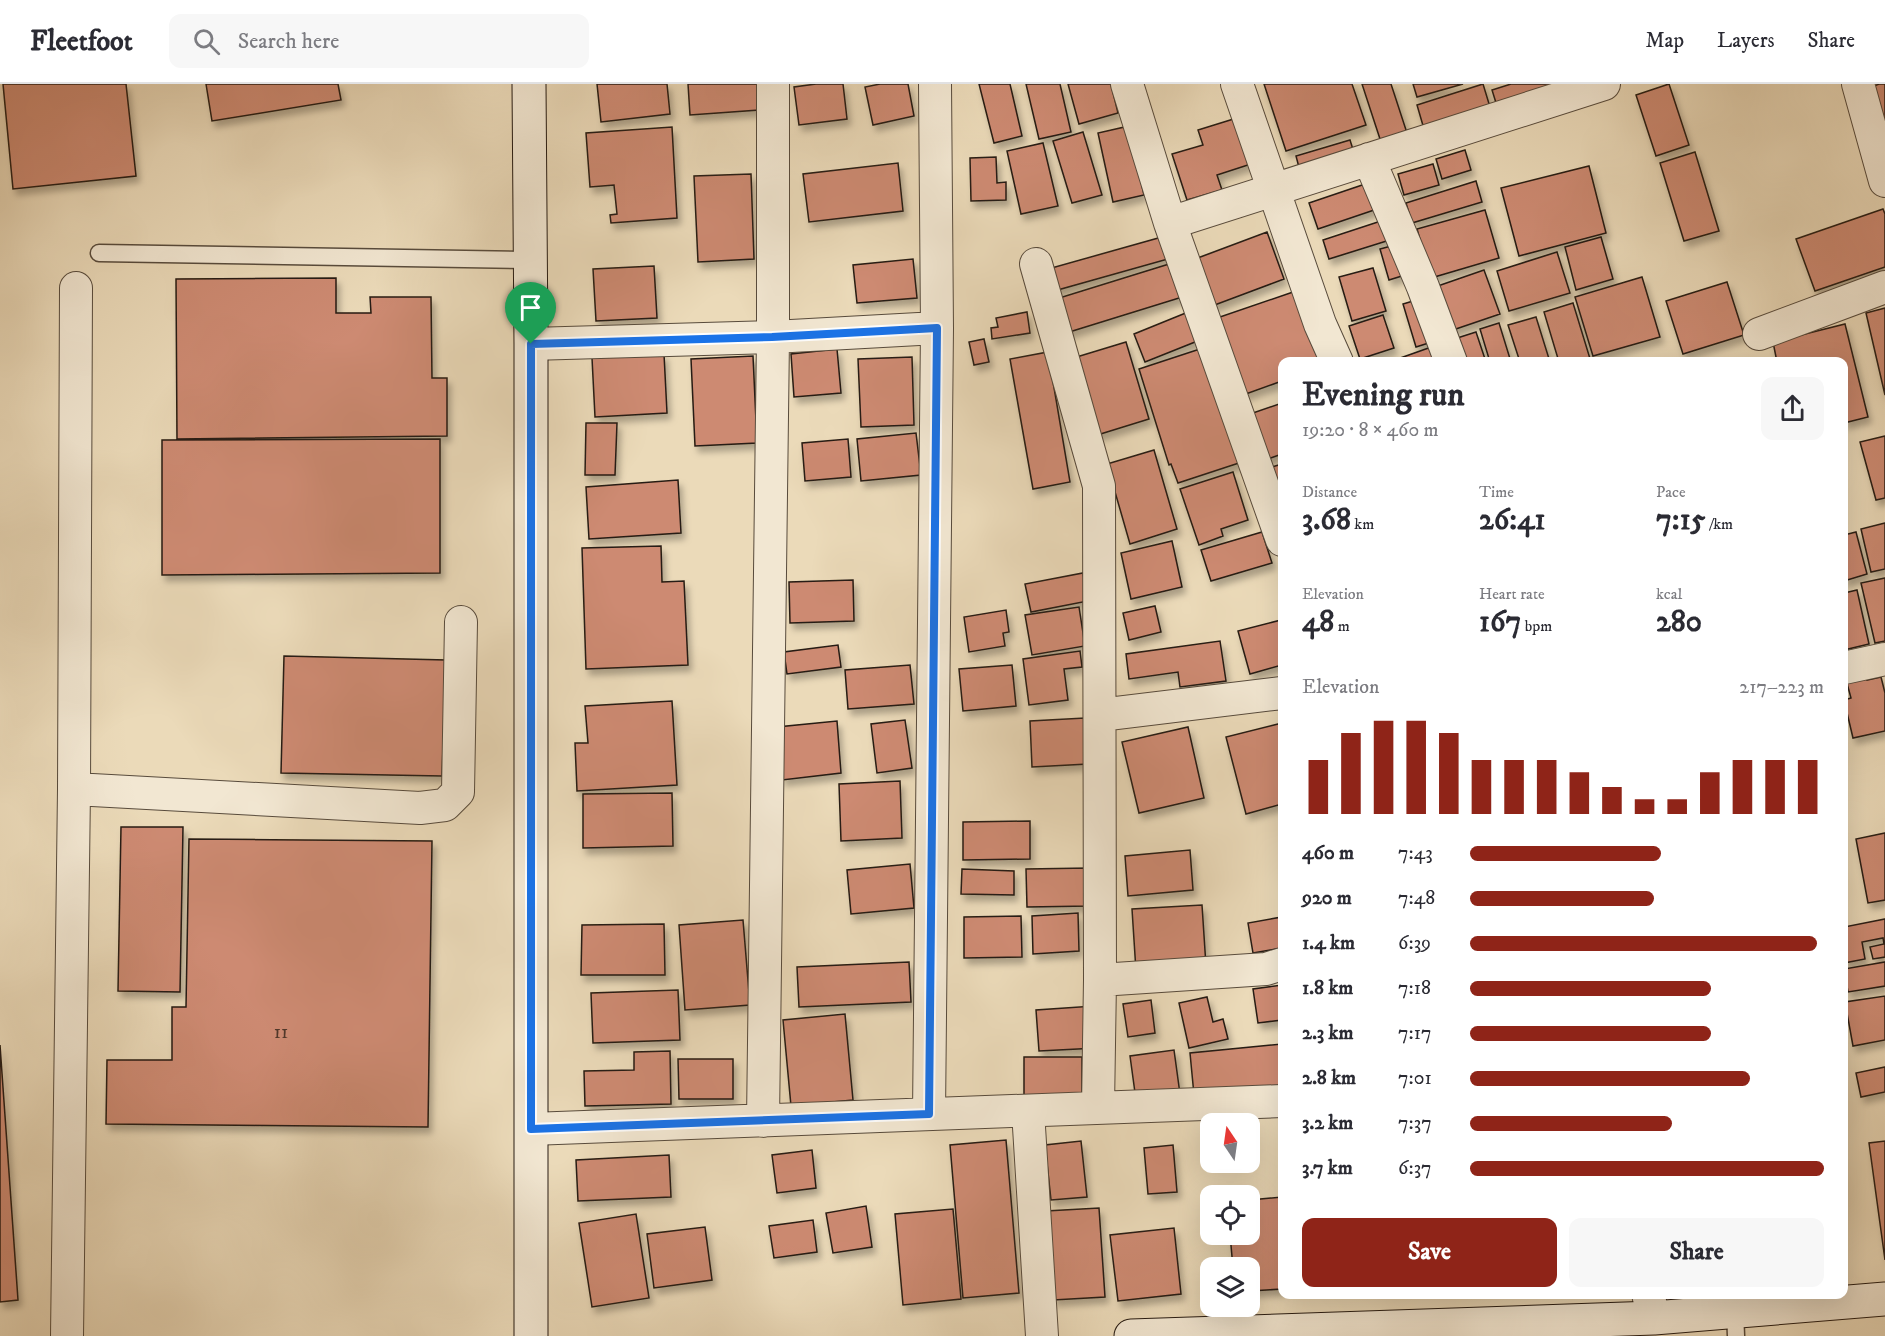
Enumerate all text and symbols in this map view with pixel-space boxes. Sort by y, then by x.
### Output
search box [169,14,589,68]
text: Fleetfoot [30,24,133,59]
icon: search [190,25,223,58]
text: Search here [238,28,339,55]
text: Map [1645,28,1684,54]
text: Layers [1717,28,1775,54]
text: Share [1808,28,1855,54]
pin [505,282,556,344]
icon: arrive [514,291,547,324]
text: Evening run [1302,375,1464,416]
button: share [1761,377,1824,440]
text: 19:20 · 8 × 460 m [1302,418,1439,443]
text: Distance [1302,482,1357,502]
text: Time [1479,482,1514,502]
text: Pace [1656,482,1686,502]
text: 3.68 [1302,502,1351,539]
text: 26:41 [1479,502,1545,539]
text: 7:15 [1656,502,1705,539]
text: km [1351,514,1374,534]
text: /km [1705,514,1733,534]
text: Elevation [1302,584,1364,604]
text: Heart rate [1479,584,1545,604]
text: kcal [1656,584,1682,604]
text: 48 [1302,604,1334,641]
text: 167 [1479,604,1521,641]
text: 280 [1656,604,1702,641]
text: m [1334,616,1350,636]
text: bpm [1521,616,1552,636]
text: Elevation [1302,675,1379,700]
text: 217–223 m [1739,675,1824,700]
text: 460 m [1302,841,1354,866]
text: 7:43 [1398,841,1433,866]
text: 920 m [1302,886,1352,911]
text: 7:48 [1398,886,1435,911]
text: 1.4 km [1302,931,1355,956]
text: 6:39 [1398,931,1431,956]
text: 1.8 km [1302,976,1353,1001]
text: 7:18 [1398,976,1431,1001]
house number: 11 [274,1020,288,1045]
text: 2.3 km [1302,1021,1354,1046]
text: 7:17 [1398,1021,1432,1046]
text: 2.8 km [1302,1066,1356,1091]
text: 7:01 [1398,1066,1432,1091]
text: 3.2 km [1302,1111,1353,1136]
text: 7:37 [1398,1111,1432,1136]
north arrow [1200,1113,1260,1173]
map controls [1200,1113,1260,1317]
text: 3.7 km [1302,1156,1353,1181]
text: 6:37 [1398,1156,1432,1181]
button: locate [1200,1185,1260,1245]
button: Save [1302,1218,1557,1287]
button: Share [1569,1218,1824,1287]
button: layers [1200,1257,1260,1317]

